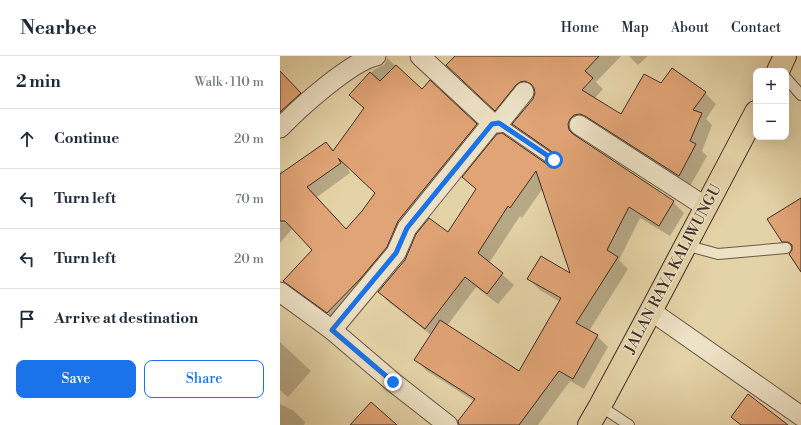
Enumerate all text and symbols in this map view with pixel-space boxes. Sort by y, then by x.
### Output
text: Nearbee [20,16,97,40]
text: Home [561,19,599,37]
text: Map [621,19,649,37]
text: About [671,19,709,37]
text: Contact [731,19,781,37]
map controls [753,68,789,140]
button: + [753,68,789,104]
text: 2 min [16,71,61,93]
text: Walk · 110 m [194,74,264,90]
button: − [753,104,789,140]
icon: ahead [16,128,38,150]
text: Continue [54,129,119,148]
text: 20 m [234,131,264,147]
route start [545,151,563,169]
street label: JALAN RAYA KALIWUNGU [620,181,726,358]
icon: left [16,188,38,210]
text: Turn left [54,189,116,208]
text: 70 m [235,191,264,207]
icon: left [16,248,38,270]
text: Turn left [54,249,116,268]
text: 20 m [234,251,264,267]
icon: arrive [16,308,38,330]
text: Arrive at destination [54,309,198,328]
button: Save [16,360,136,398]
button: Share [144,360,264,398]
route end [384,373,402,391]

